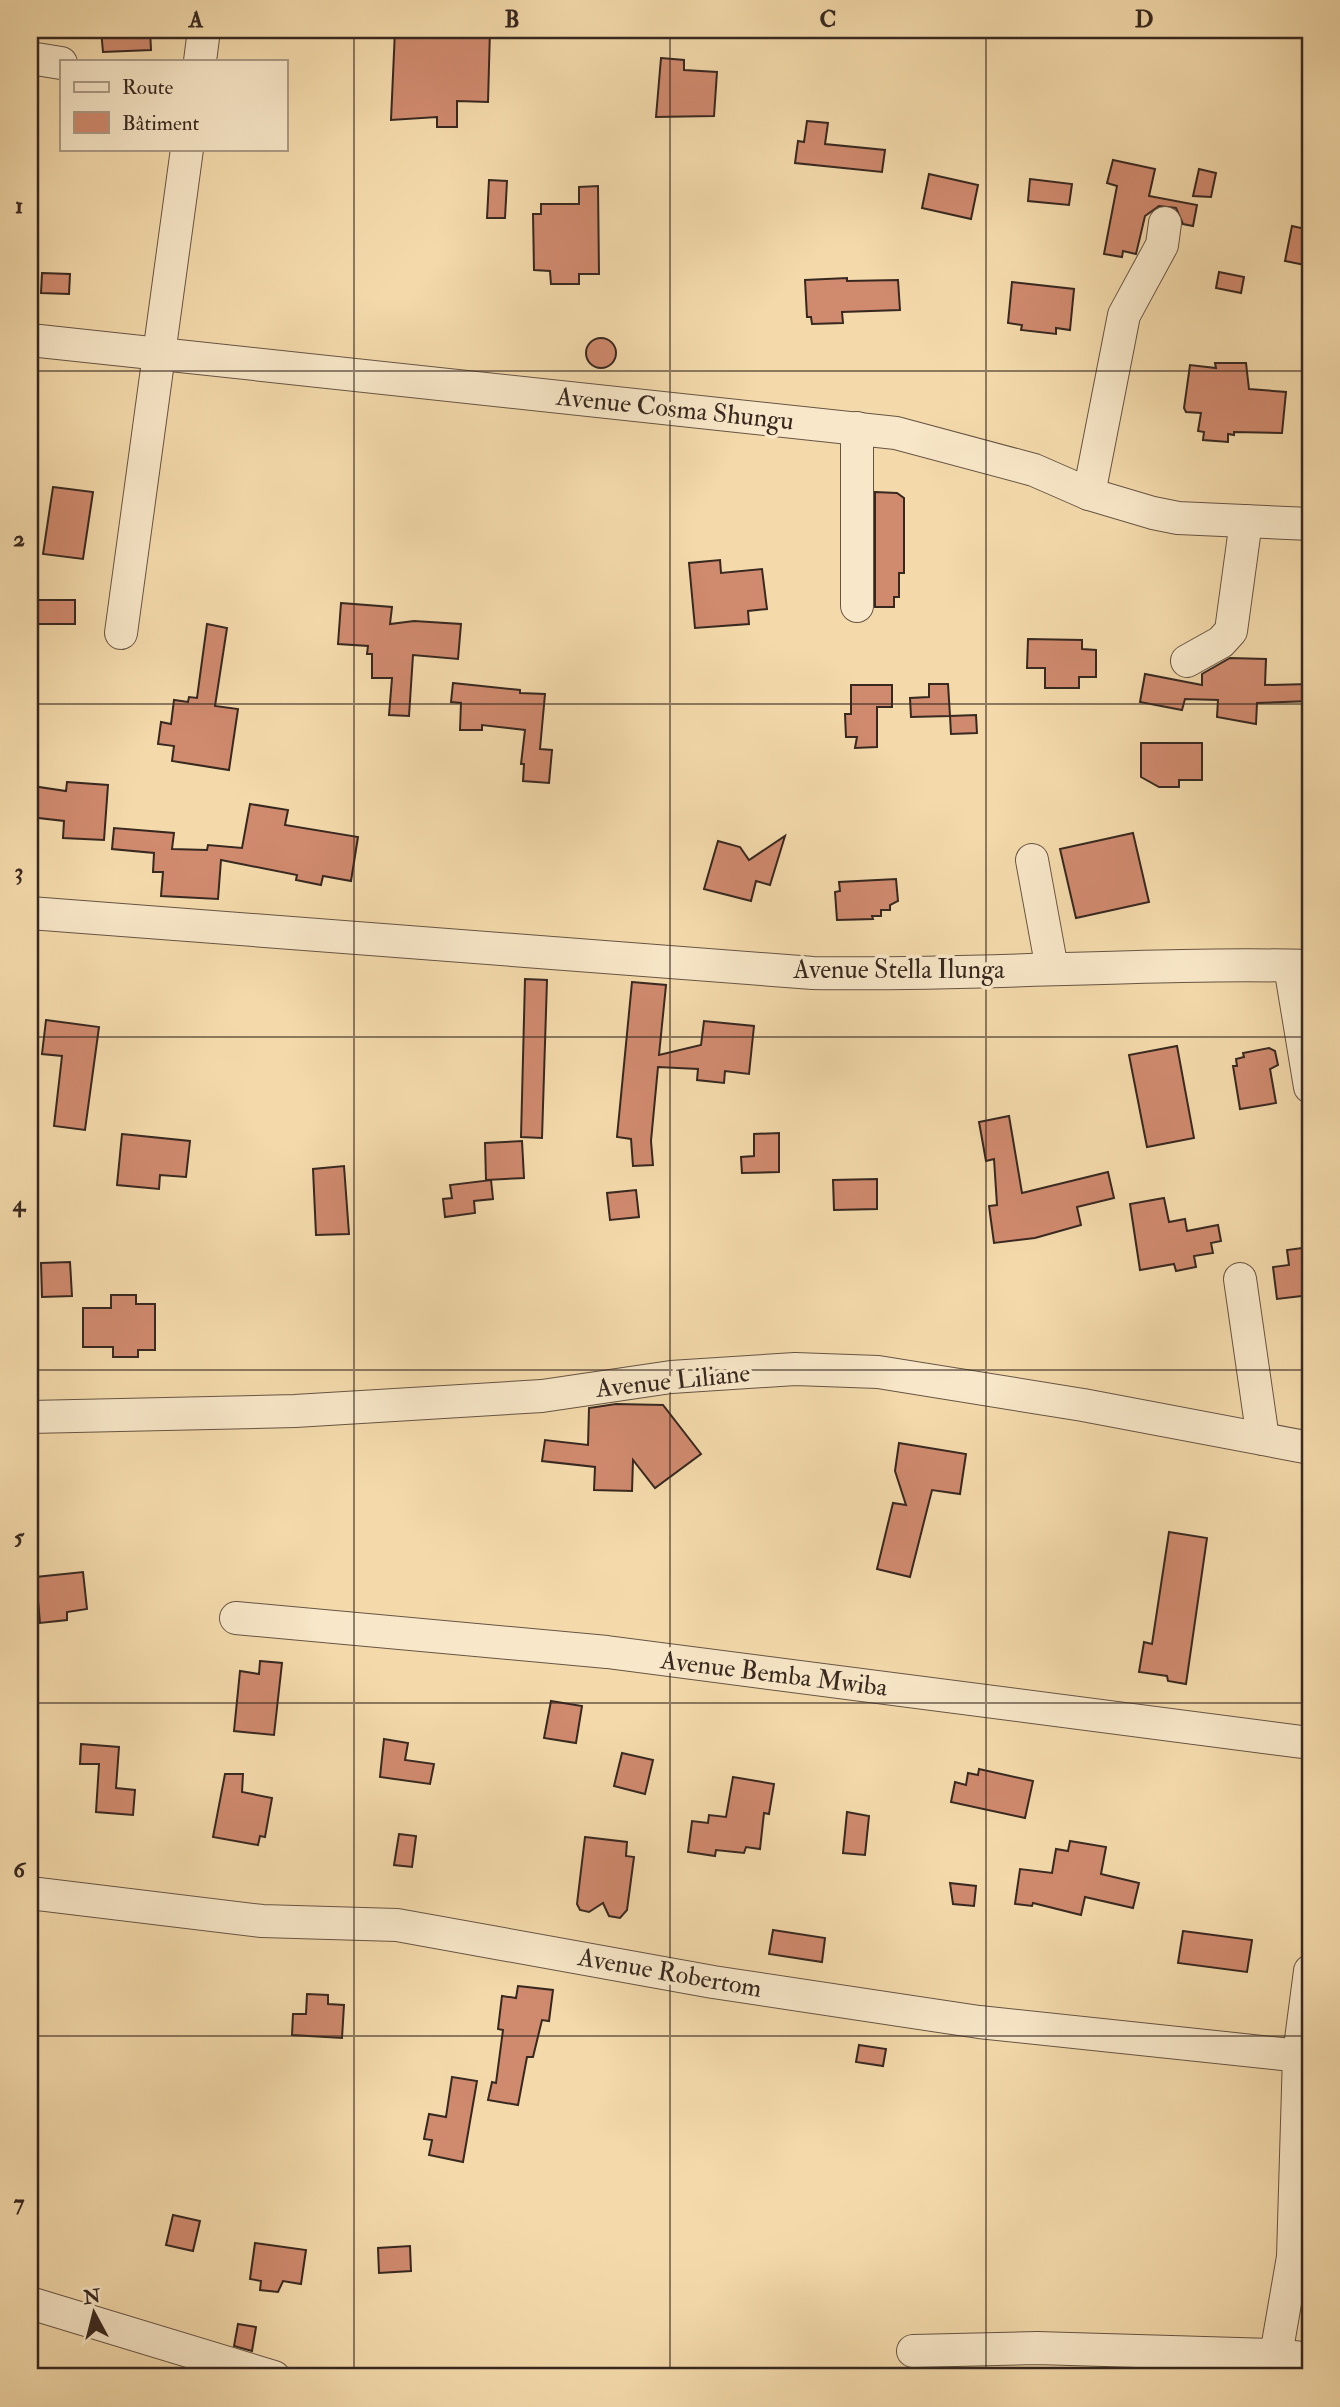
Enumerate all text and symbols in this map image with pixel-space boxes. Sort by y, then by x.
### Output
text: A [188,5,204,34]
text: B [504,5,520,34]
text: C [820,5,836,34]
text: D [1135,5,1153,34]
legend [60,60,287,150]
text: Route [122,74,174,101]
text: Bâtiment [122,110,199,137]
text: 1 [15,191,23,220]
street label: Avenue Cosma Shungu [554,381,795,437]
text: 2 [13,524,25,553]
text: 3 [15,857,23,886]
street label: Avenue Stella Ilunga [792,954,1005,986]
text: 4 [12,1189,27,1218]
street label: Avenue Liliane [593,1357,752,1405]
text: 5 [14,1522,25,1551]
street label: Avenue Bemba Mwiba [658,1644,890,1704]
text: 6 [13,1855,27,1884]
street label: Avenue Robertom [575,1941,764,2005]
text: 7 [14,2188,25,2217]
north arrow [60,2278,130,2348]
text: N [81,2284,103,2310]

